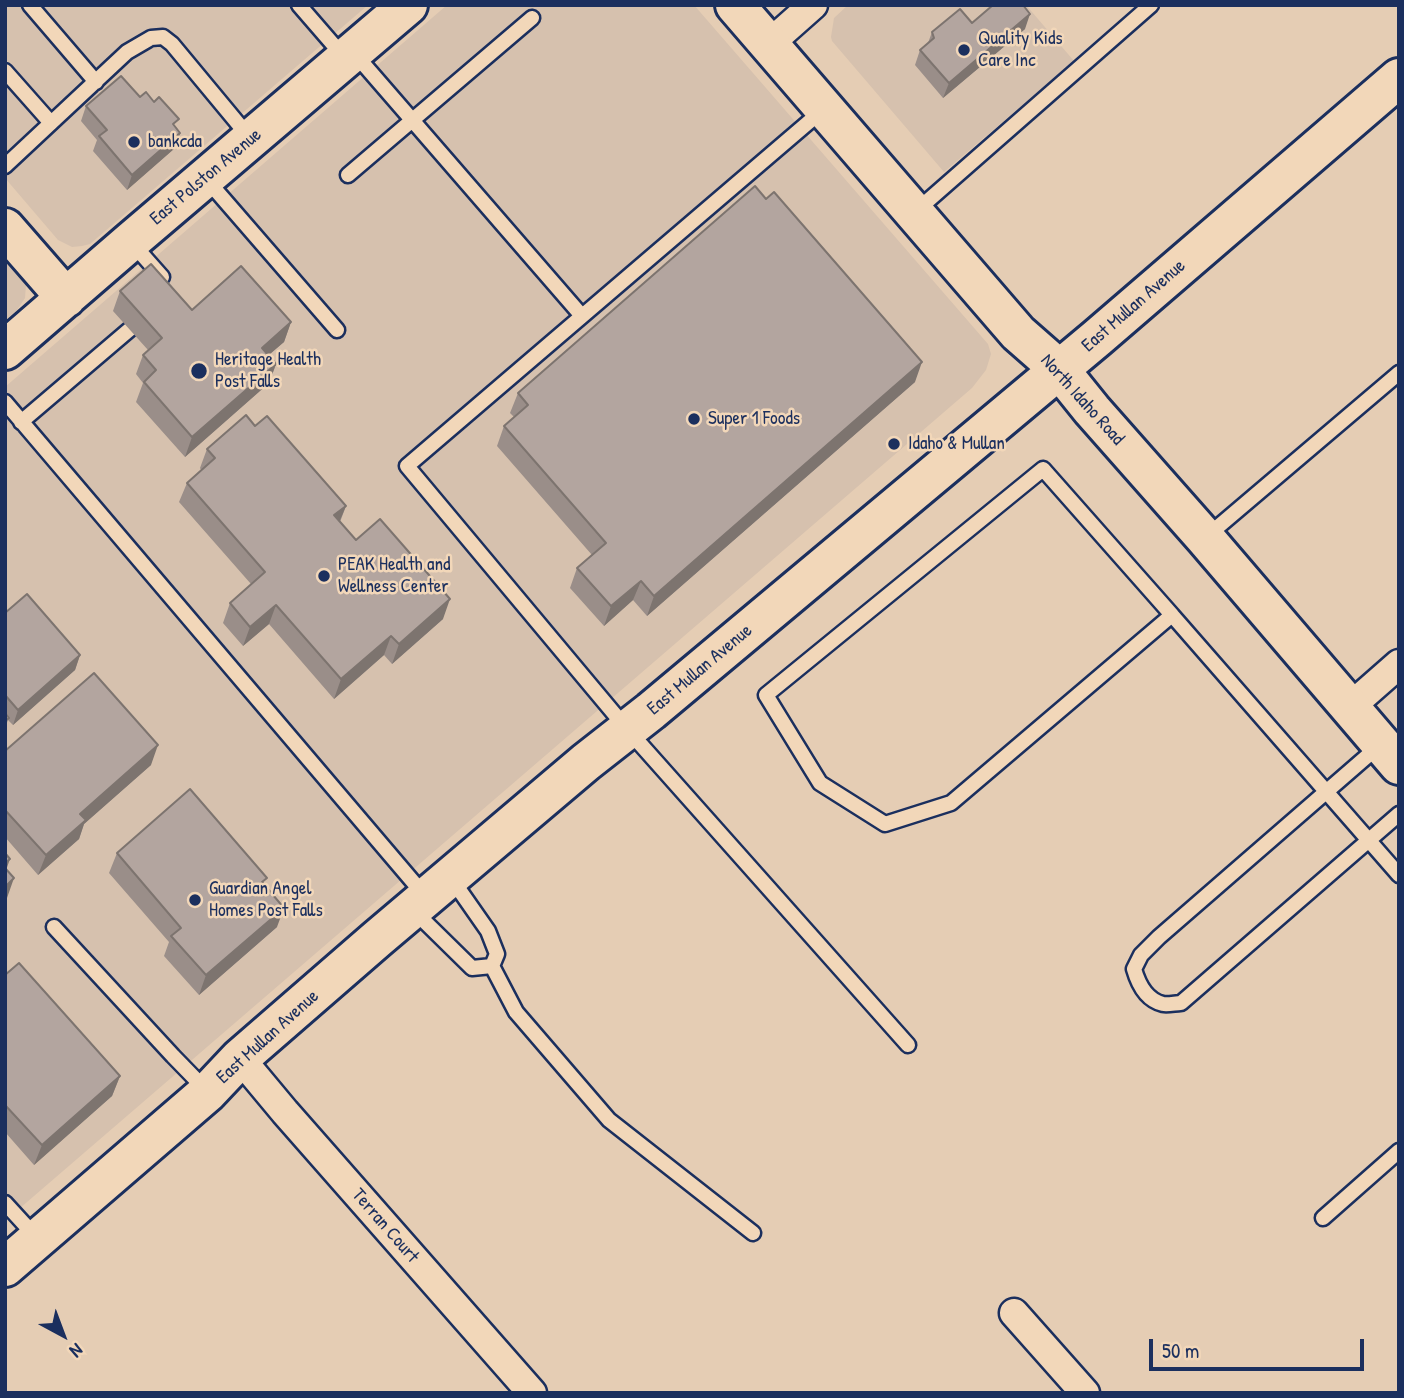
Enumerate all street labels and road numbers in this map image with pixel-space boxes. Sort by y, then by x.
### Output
street label: East Polston Avenue [146,124,266,230]
street label: East Mullan Avenue [1078,255,1190,357]
street label: North Idaho Road [1035,350,1129,450]
street label: East Mullan Avenue [643,620,757,720]
street label: East Mullan Avenue [212,985,324,1089]
street label: Terran Court [347,1184,423,1268]

